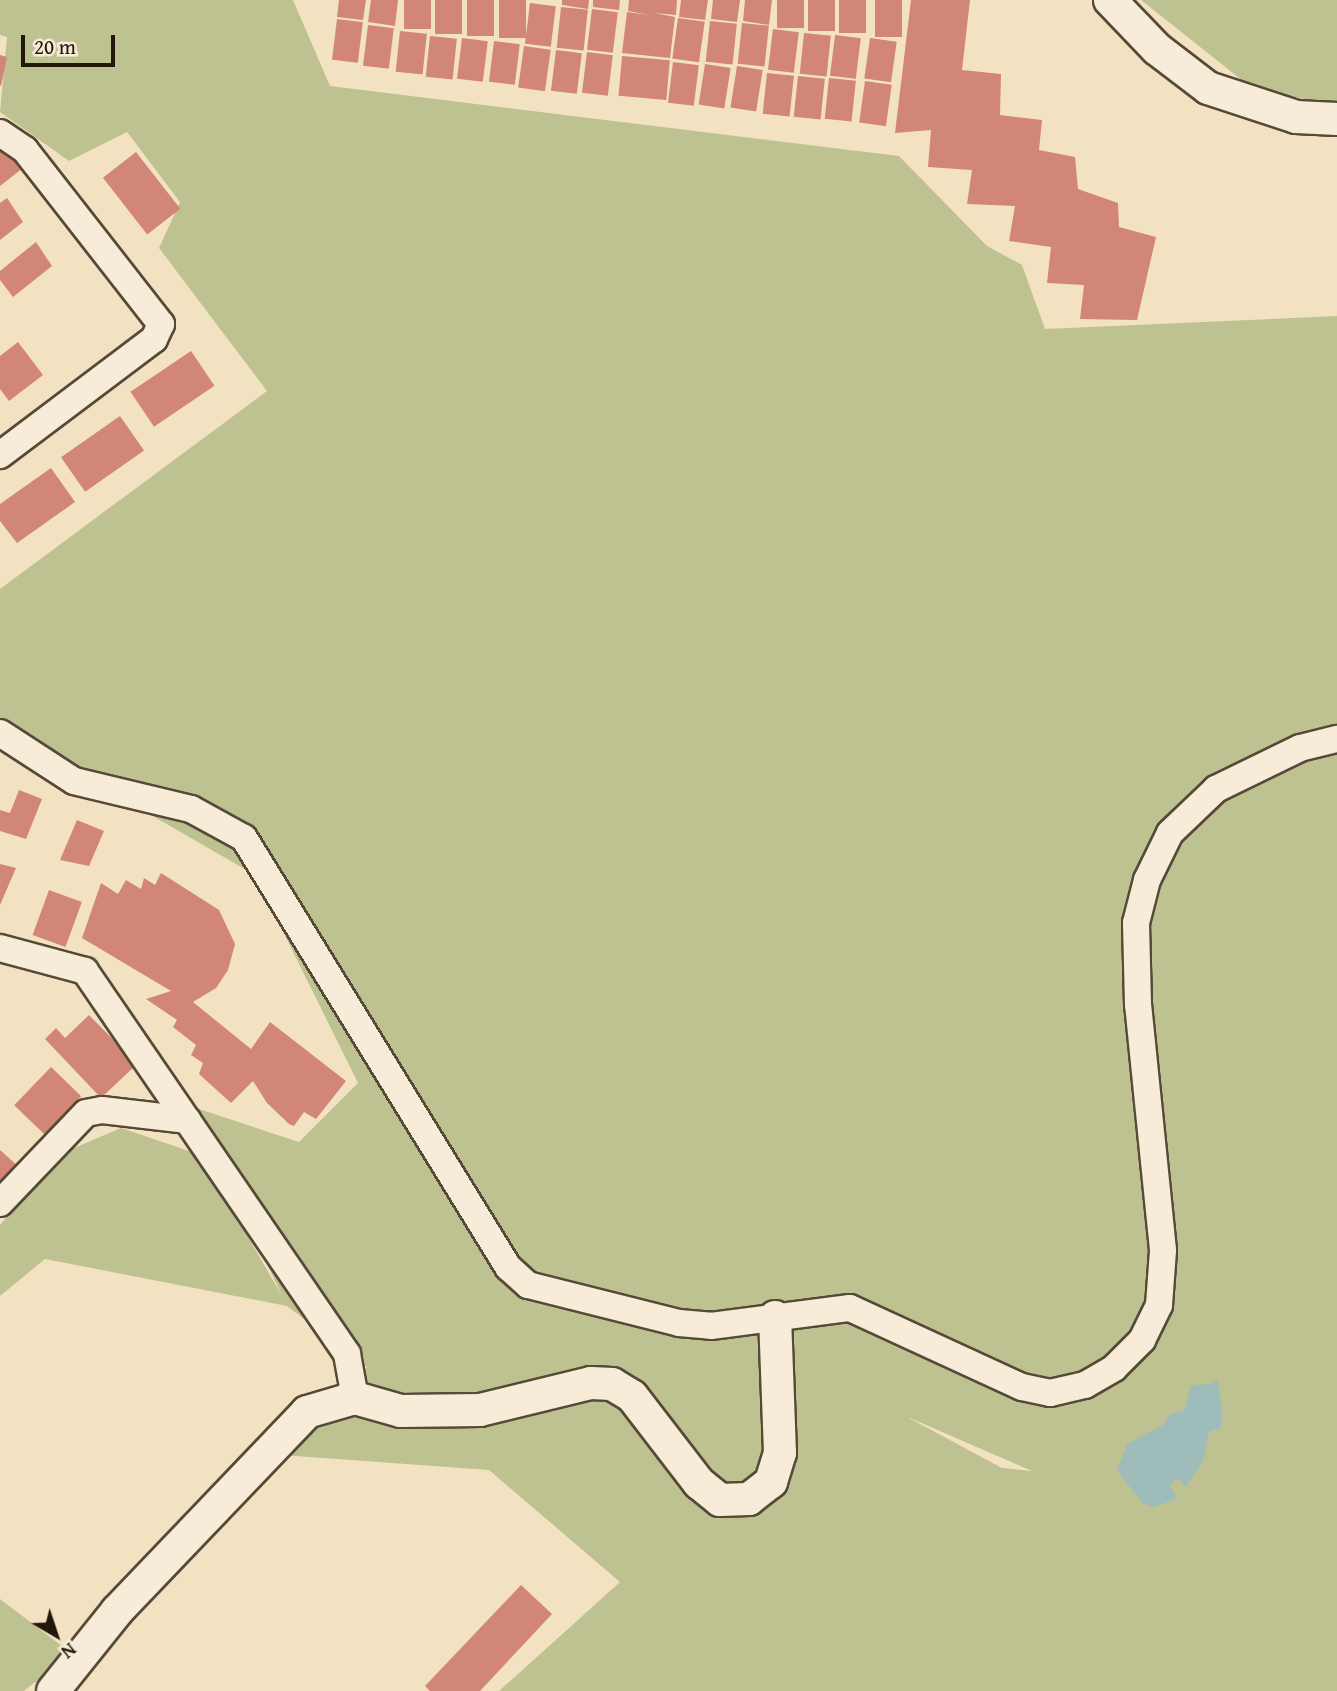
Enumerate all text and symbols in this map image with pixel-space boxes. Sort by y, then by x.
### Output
scale bar [24,21,119,65]
text: 20 m [34,31,76,62]
north arrow [21,1600,91,1670]
text: N [55,1636,83,1666]

